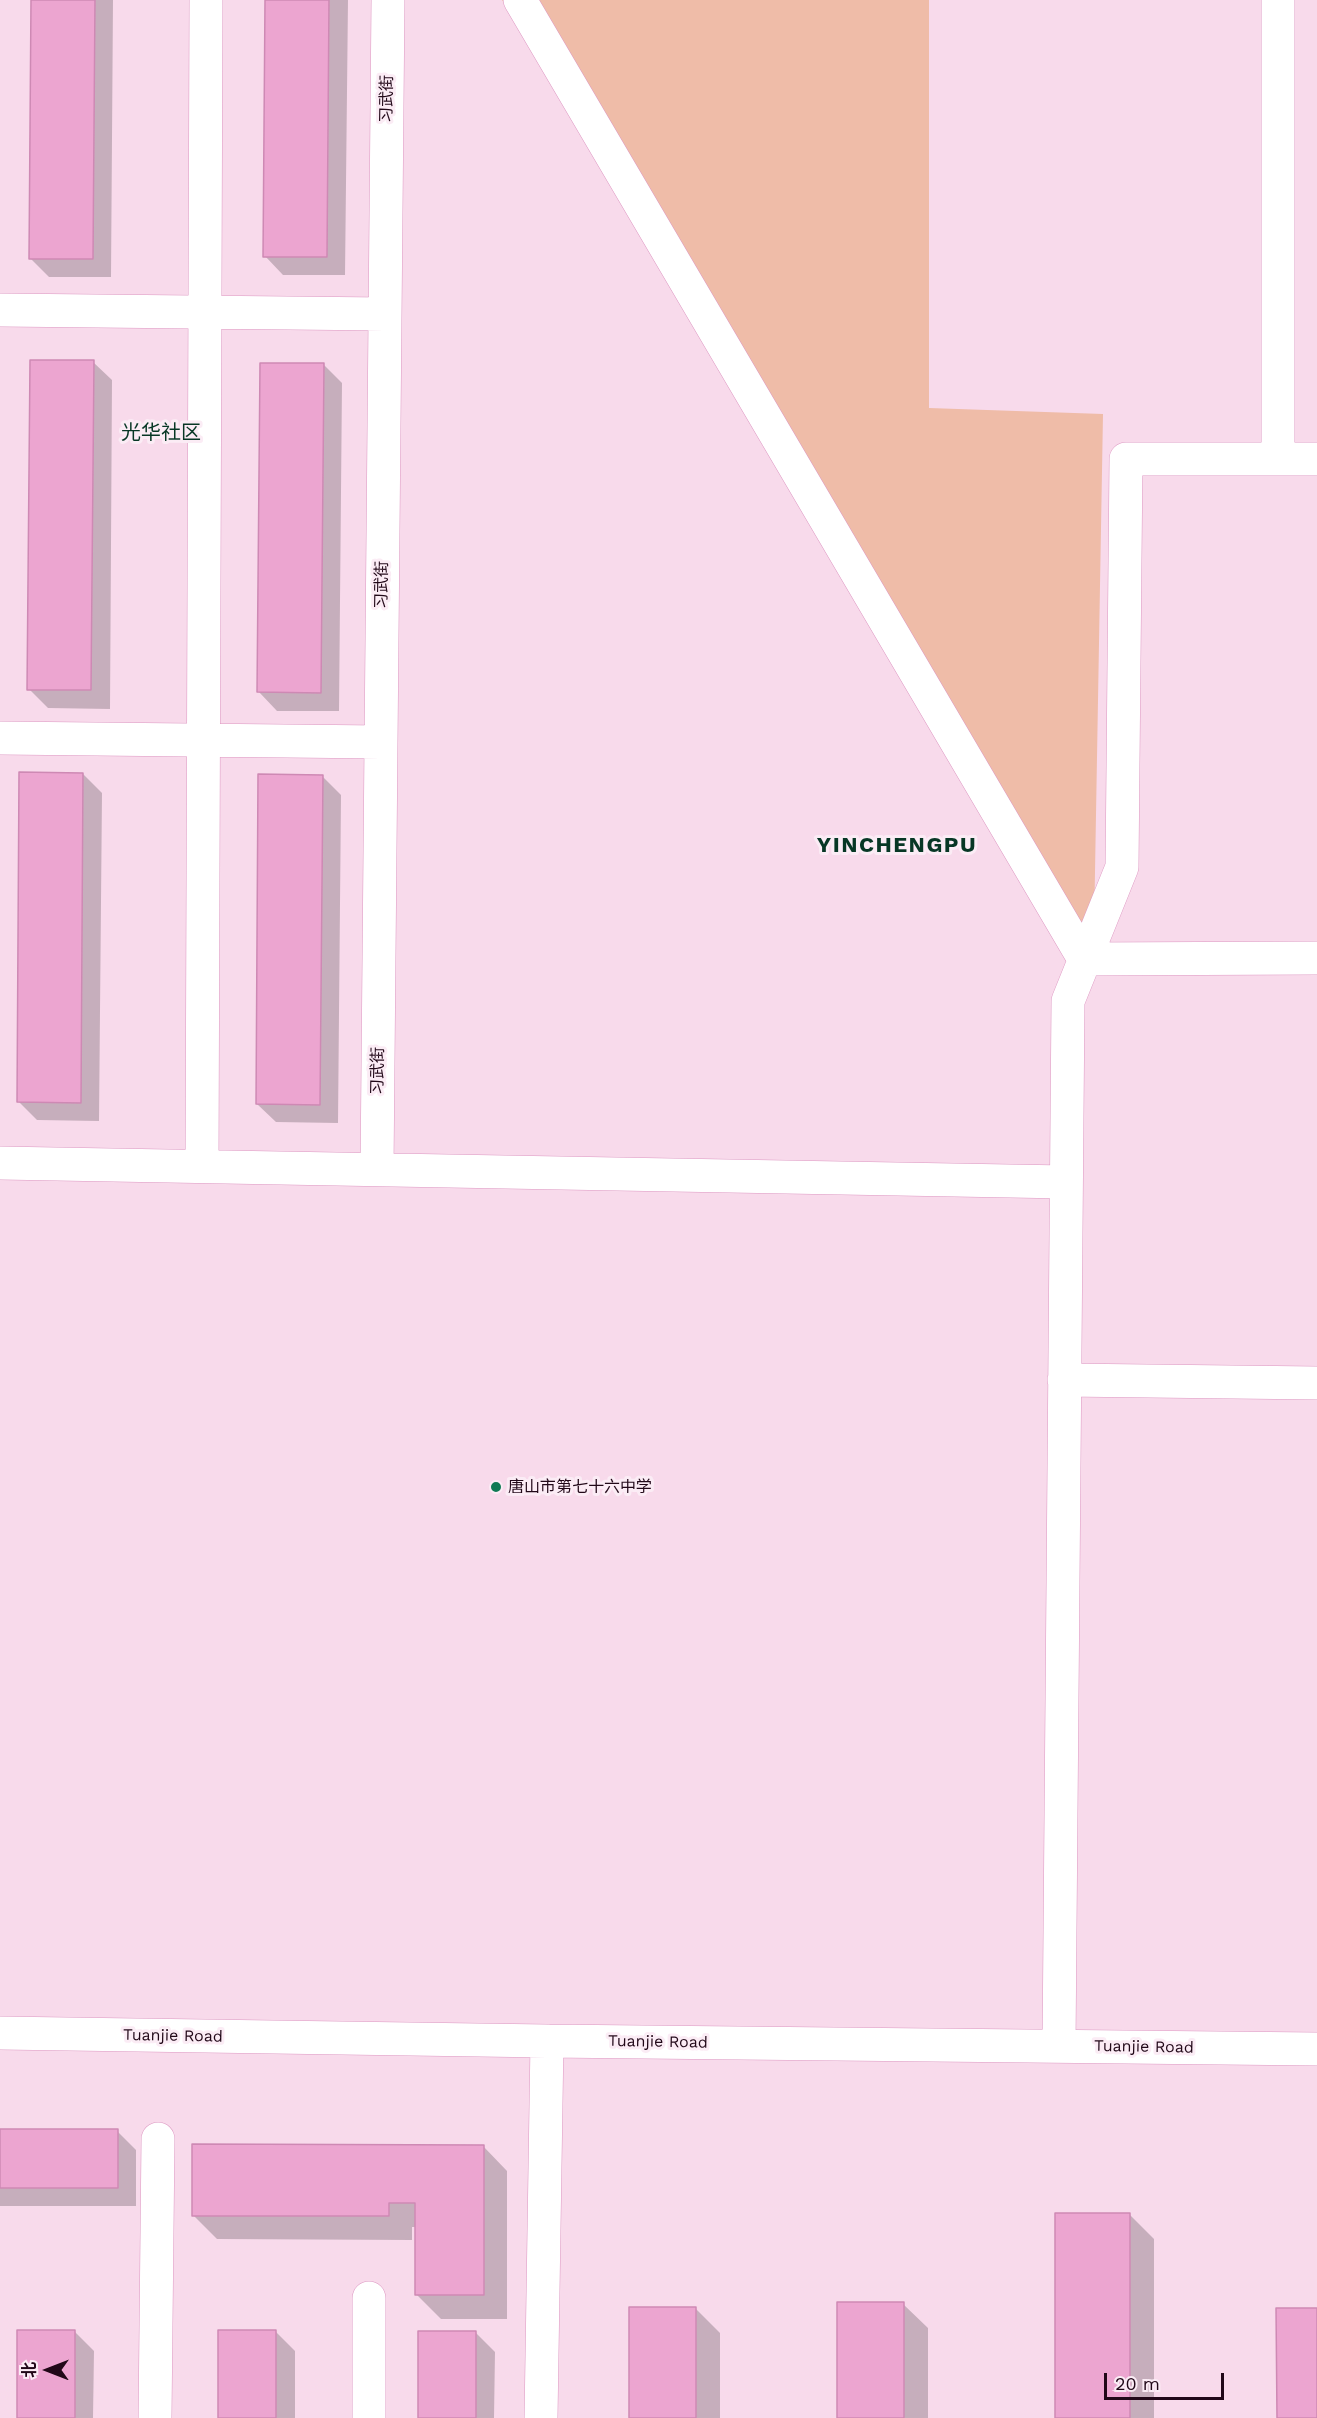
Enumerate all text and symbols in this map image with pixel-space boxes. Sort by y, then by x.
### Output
street label: 习武街 [377,75,397,123]
district label: 光华社区 [121,421,201,445]
street label: 习武街 [372,561,392,609]
district label: YINCHENGPU [817,833,977,859]
street label: 习武街 [368,1047,388,1095]
place label: 唐山市第七十六中学 [508,1477,652,1497]
marker: 唐山市第七十六中学 [489,1480,503,1494]
street label: Tuanjie Road [123,2026,223,2046]
street label: Tuanjie Road [608,2032,708,2052]
street label: Tuanjie Road [1094,2037,1194,2057]
north arrow [18,2340,78,2400]
scale bar [1107,2361,1227,2399]
text: 北 [20,2362,39,2378]
text: 20 m [1115,2373,1160,2394]

